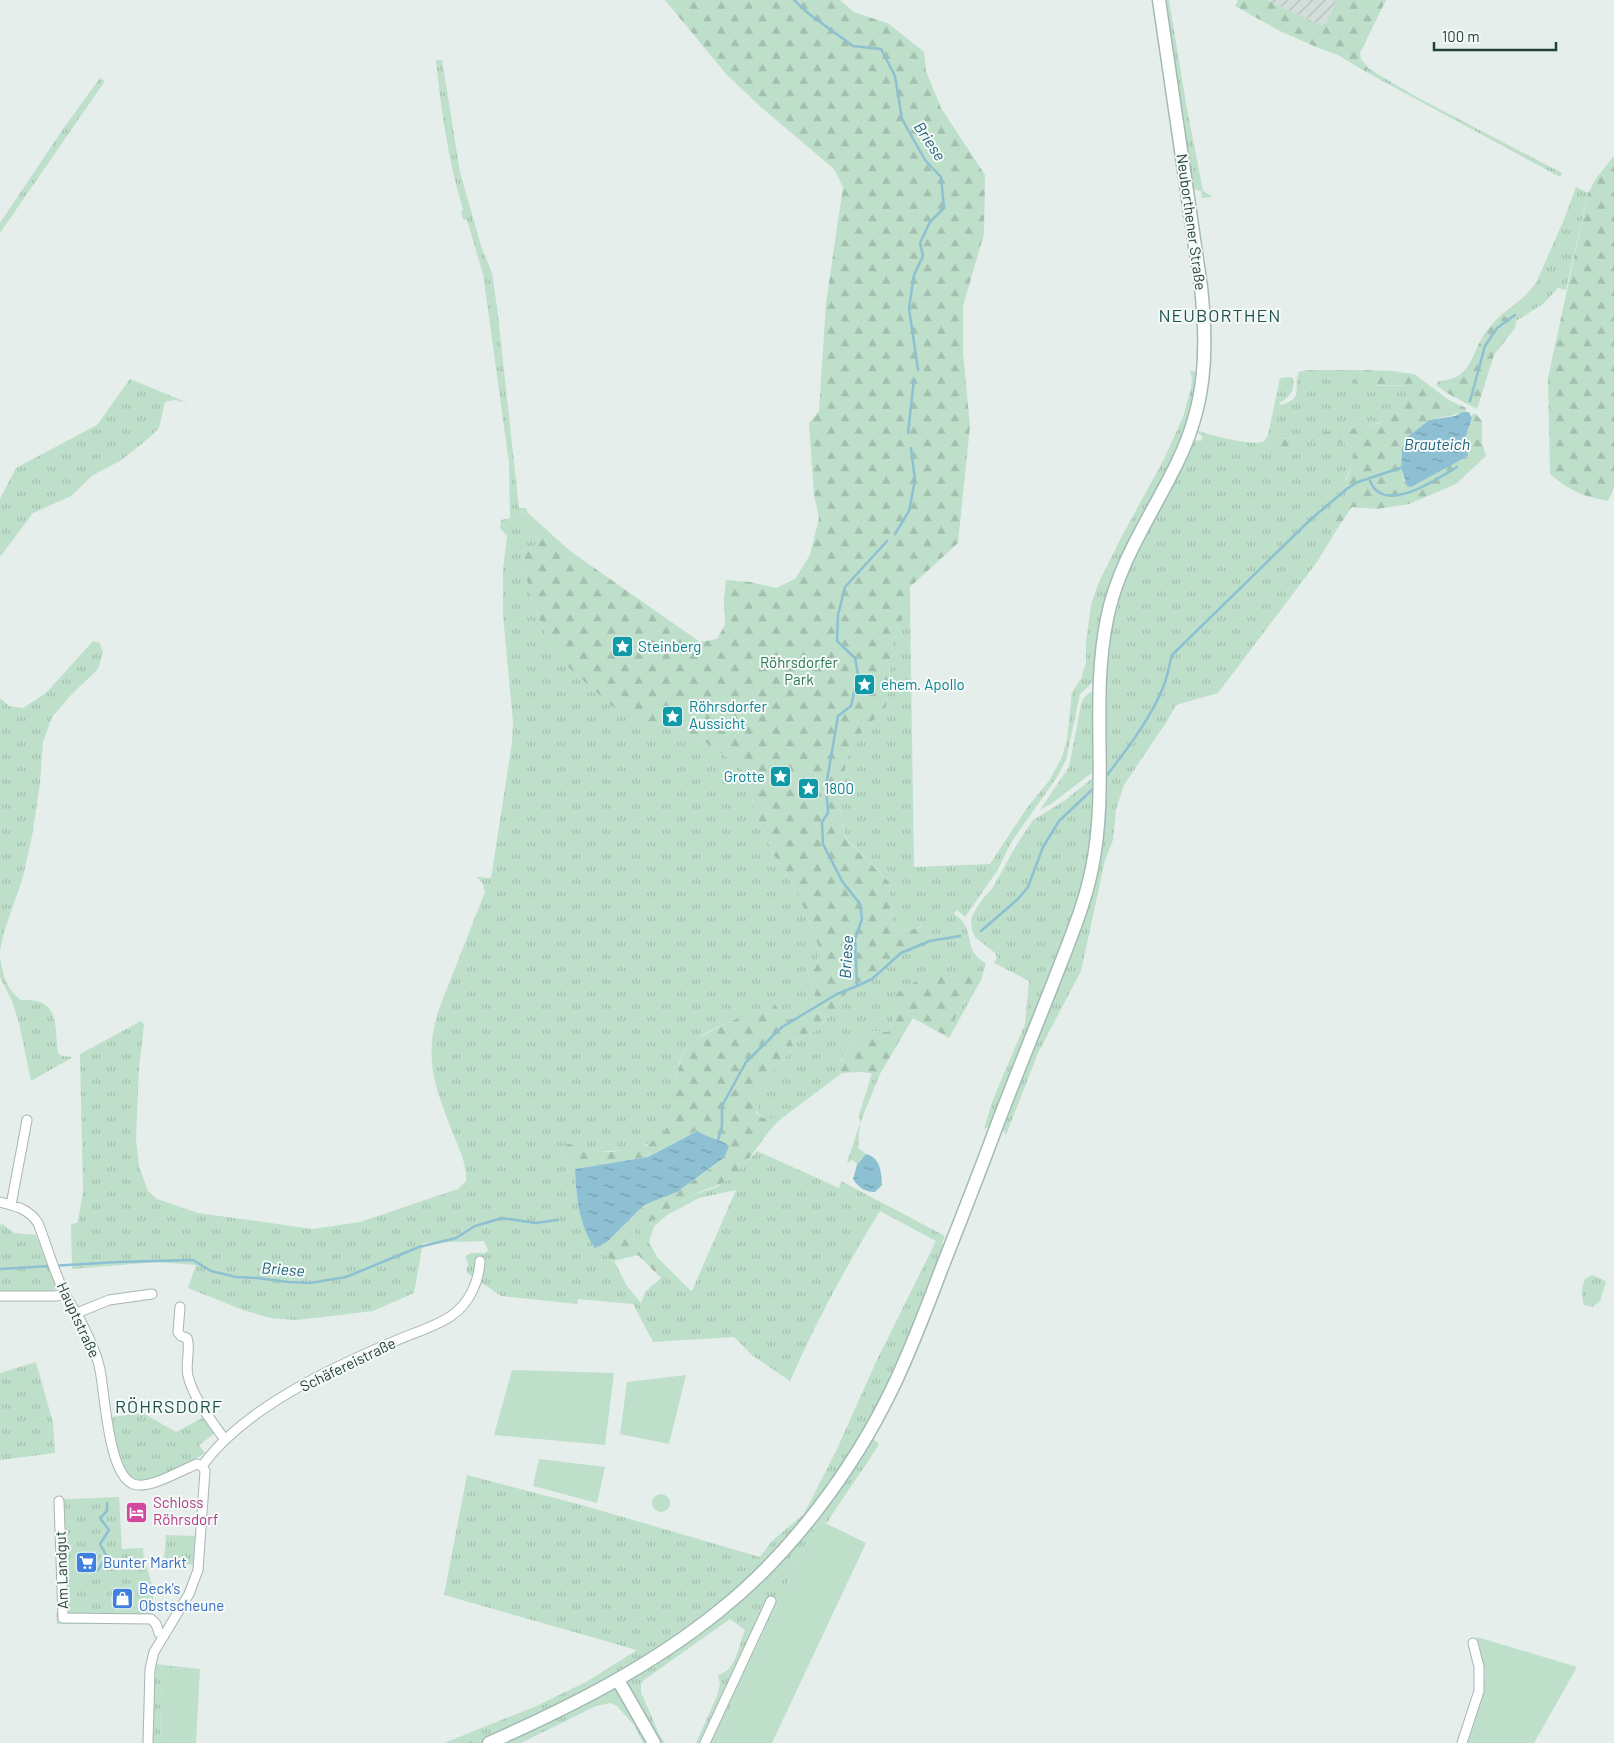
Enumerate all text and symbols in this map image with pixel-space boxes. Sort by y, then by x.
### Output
scale bar [1434,20,1556,52]
text: 100 m [1442,27,1480,45]
water label: Briese [910,117,950,164]
street label: Neuborthener Straße [1173,152,1210,291]
district label: NEUBORTHEN [1159,304,1282,326]
water label: Brauteich [1404,434,1470,453]
place icon: Steinberg [610,635,634,659]
place label: Steinberg [638,637,701,655]
park label: Röhrsdorfer Park [760,653,839,688]
place icon: ehem. Apollo [853,673,877,697]
place label: ehem. Apollo [881,675,965,693]
place label: Röhrsdorfer Aussicht [689,697,768,732]
place icon: Röhrsdorfer Aussicht [661,704,685,728]
place icon: Grotte [769,765,793,789]
place label: Grotte [724,767,765,785]
place icon: 1800 [796,777,820,801]
place label: 1800 [824,779,854,797]
water label: Briese [835,935,856,979]
water label: Briese [261,1258,305,1279]
street label: Hauptstraße [54,1279,104,1360]
street label: Schäfereistraße [297,1333,398,1395]
district label: RÖHRSDORF [115,1395,223,1417]
place label: Schloss Röhrsdorf [153,1493,218,1528]
hotel icon: Schloss Röhrsdorf [125,1500,149,1524]
street label: Am Landgut [51,1531,71,1610]
supermarket icon: Bunter Markt [75,1551,99,1575]
place label: Bunter Markt [103,1553,187,1571]
place label: Beck's Obstscheune [139,1579,224,1614]
shop icon: Beck's Obstscheune [111,1586,135,1610]

